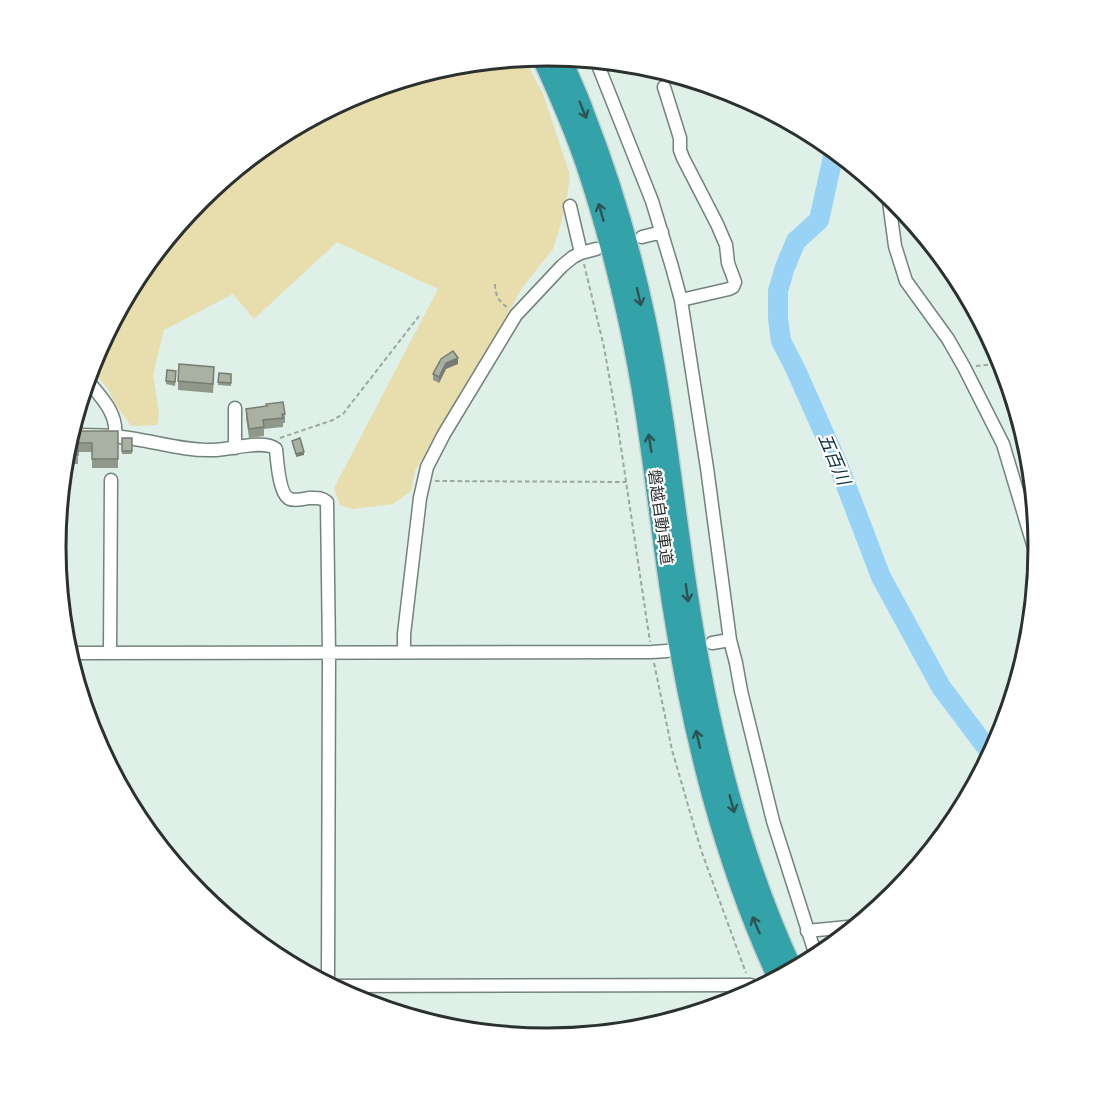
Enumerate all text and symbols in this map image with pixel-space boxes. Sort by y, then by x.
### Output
one-way arrow [578,101,589,119]
one-way arrow [595,203,606,222]
one-way arrow [634,287,646,306]
water label: 五百川 [814,429,856,490]
one-way arrow [644,434,655,454]
street label: 磐越自動車道 [645,468,678,566]
one-way arrow [682,582,693,602]
one-way arrow [692,730,704,749]
one-way arrow [727,794,738,813]
one-way arrow [750,917,761,935]

